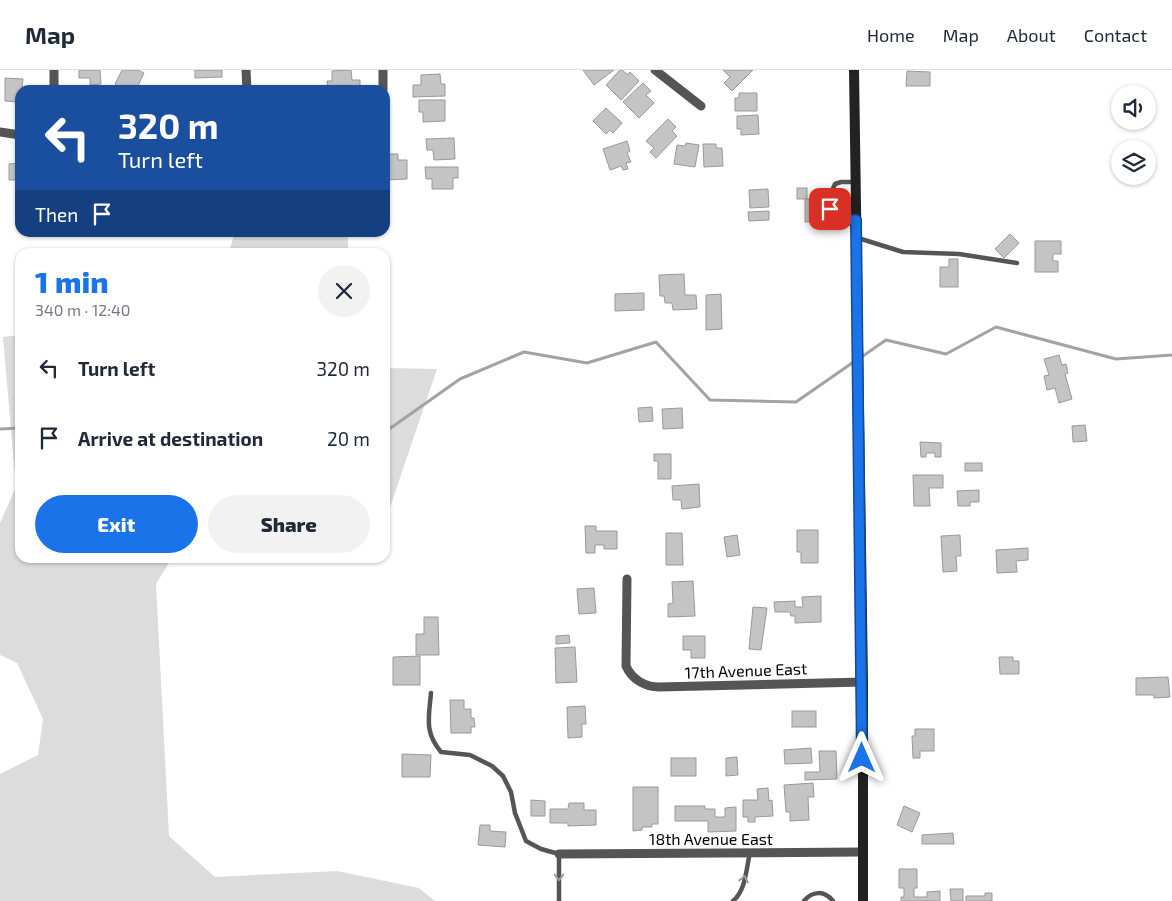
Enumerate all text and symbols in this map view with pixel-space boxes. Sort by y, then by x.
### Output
text: Map [25,20,75,49]
text: Home [867,24,915,46]
text: Map [943,24,979,46]
text: About [1007,24,1056,46]
text: Contact [1084,24,1147,46]
map controls [1111,85,1156,185]
button: sound [1111,85,1156,130]
text: 320 m [118,104,219,146]
icon: left [35,105,100,170]
button: layers [1111,140,1156,185]
text: Turn left [118,146,203,172]
pin [809,188,851,230]
icon: arrive [816,195,844,223]
icon: arrive [88,200,116,228]
text: Then [35,203,78,226]
text: 1 min [35,263,109,299]
button: close [318,265,370,317]
text: 340 m · 12:40 [35,300,131,319]
icon: left [35,354,63,382]
text: Turn left [78,357,155,380]
text: 320 m [316,357,370,380]
icon: arrive [35,424,63,452]
text: Arrive at destination [78,427,263,450]
text: 20 m [327,427,370,450]
button: Exit [35,495,198,553]
button: Share [208,495,370,553]
street label: 17th Avenue East [685,658,807,682]
position arrow [835,731,887,783]
street label: 18th Avenue East [649,829,773,848]
one-way arrow [554,874,564,882]
one-way arrow [738,874,749,883]

